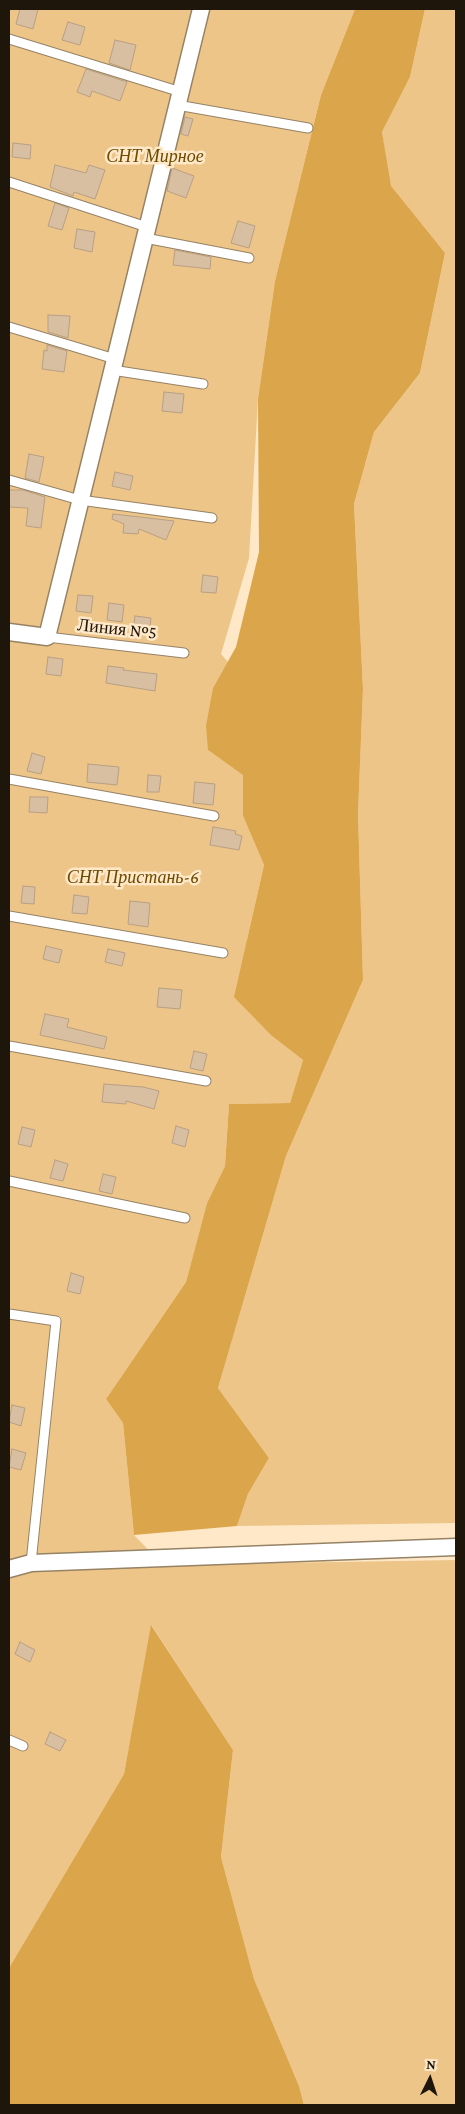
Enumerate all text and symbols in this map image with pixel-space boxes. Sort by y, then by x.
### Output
park label: СНТ Мирное [106,145,204,167]
street label: Линия №5 [76,614,158,644]
park label: СНТ Пристань-6 [67,866,199,888]
north arrow [405,2054,455,2104]
text: N [426,2056,436,2072]

